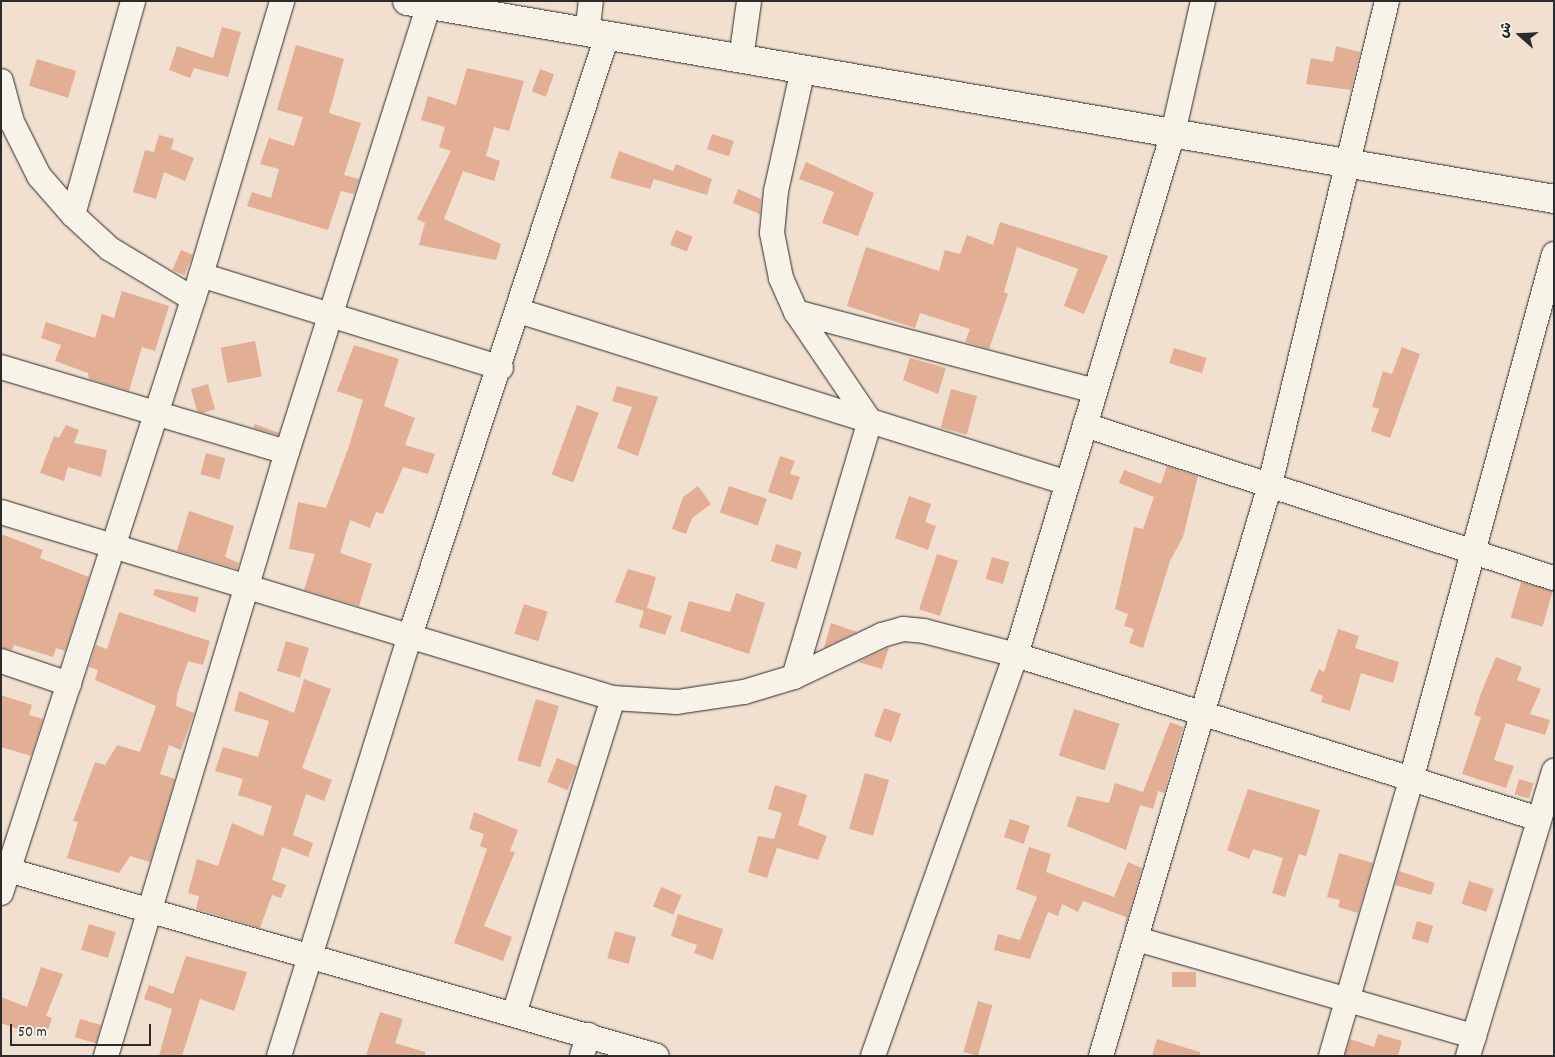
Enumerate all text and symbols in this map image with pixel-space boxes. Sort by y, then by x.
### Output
north arrow [1495,10,1545,60]
text: ش [1494,20,1518,41]
scale bar [12,1014,154,1046]
text: 50 m [18,1022,47,1044]

